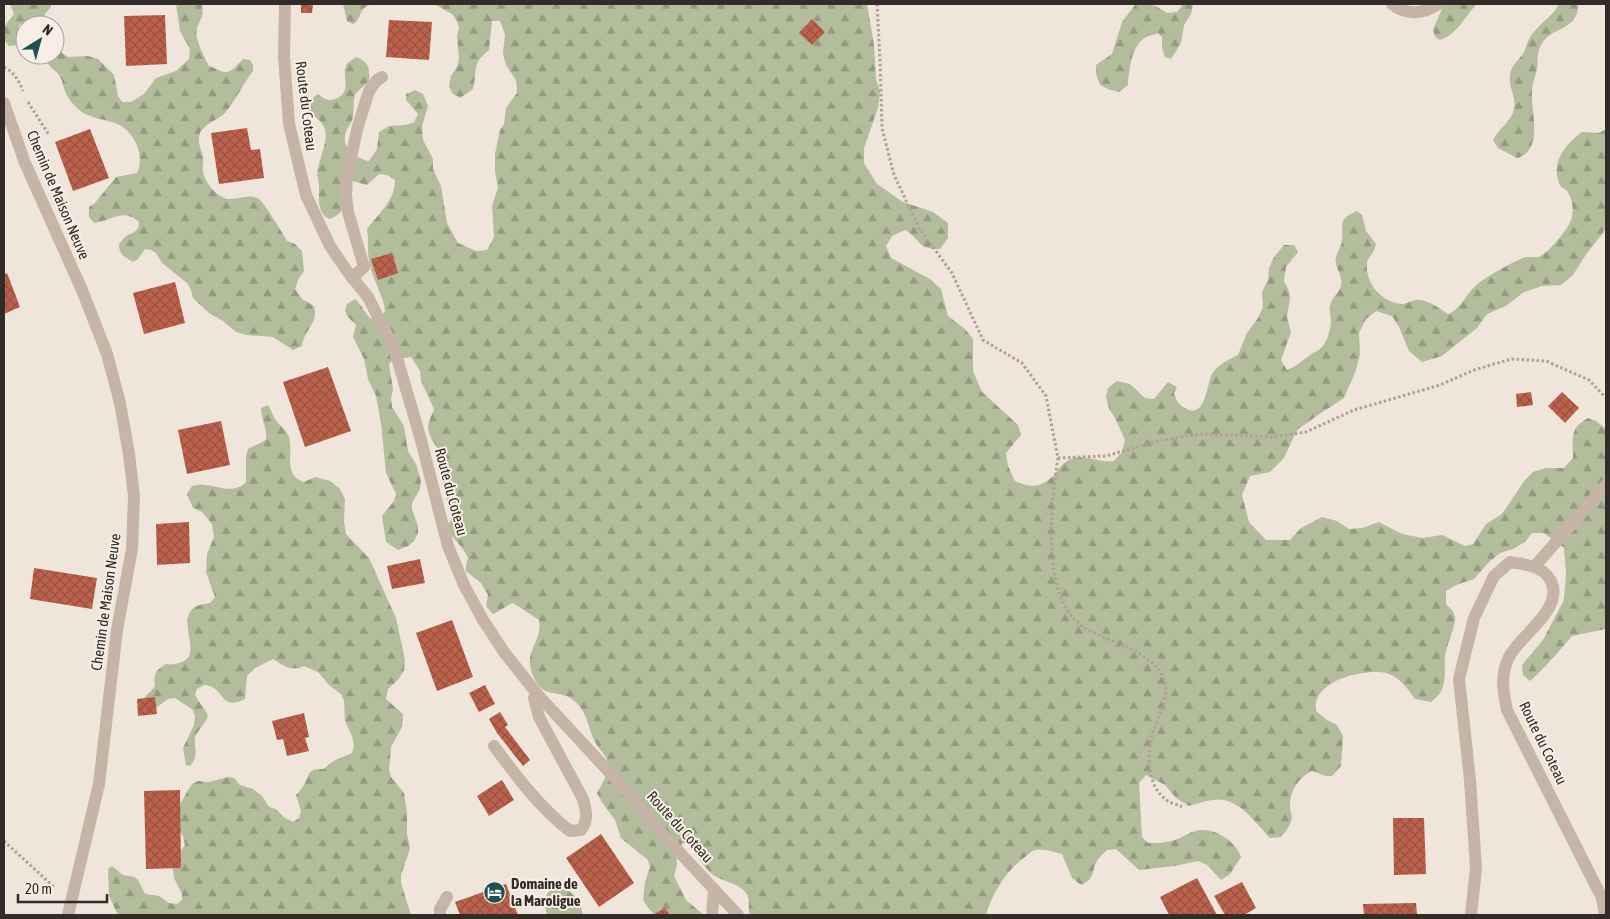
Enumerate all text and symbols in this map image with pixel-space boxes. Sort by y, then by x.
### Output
north arrow [15,15,65,65]
text: N [40,21,56,38]
street label: Route du Coteau [293,60,320,152]
street label: Chemin de Maison Neuve [24,128,93,262]
street label: Route du Coteau [432,446,471,538]
street label: Chemin de Maison Neuve [87,532,124,672]
street label: Route du Coteau [1516,698,1571,787]
street label: Route du Coteau [644,787,717,866]
scale bar [18,872,106,904]
place label: Domaine de la Maroligue [511,875,581,909]
text: 20 m [25,880,52,897]
hotel icon: Domaine de la Maroligue [483,881,507,905]

